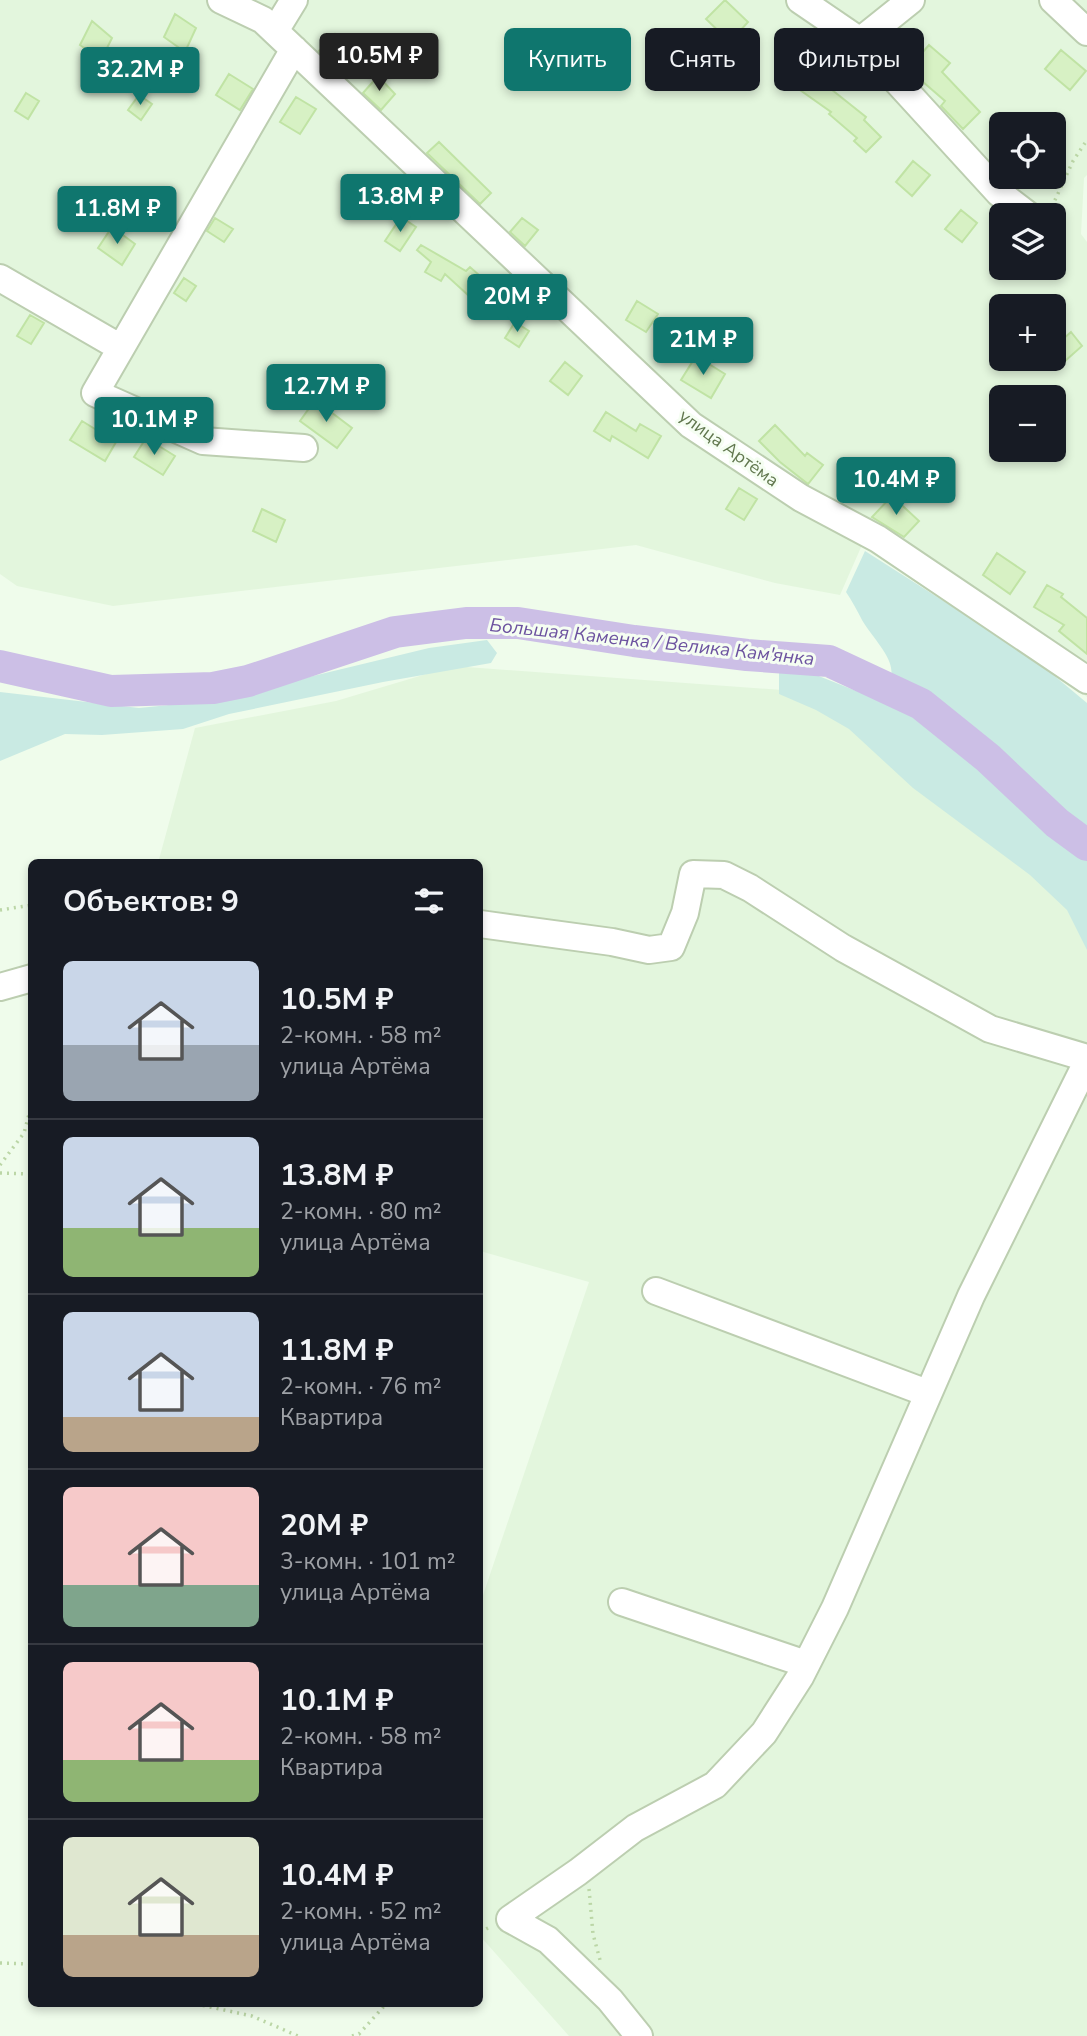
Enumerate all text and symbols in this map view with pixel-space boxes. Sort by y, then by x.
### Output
chip: Купить [504,28,631,91]
chip: Снять [645,28,760,91]
chip: Фильтры [774,28,924,91]
pin: 10.5M ₽ [314,34,444,93]
text: 10.5M ₽ [335,40,423,71]
pin: 32.2M ₽ [75,48,205,107]
text: 32.2M ₽ [96,54,184,85]
map controls [989,112,1066,462]
button: locate [989,112,1066,189]
pin: 13.8M ₽ [335,174,465,234]
text: 13.8M ₽ [356,181,444,212]
pin: 11.8M ₽ [52,187,182,246]
text: 11.8M ₽ [73,193,161,224]
button: layers [989,203,1066,280]
pin: 20M ₽ [468,274,566,334]
text: 20M ₽ [483,281,551,312]
button: + [989,294,1066,371]
pin: 21M ₽ [654,318,752,377]
text: 21M ₽ [669,324,737,355]
pin: 12.7M ₽ [261,364,391,424]
text: 12.7M ₽ [282,371,370,402]
button: − [989,385,1066,462]
pin: 10.1M ₽ [89,398,219,457]
text: 10.1M ₽ [110,404,198,435]
street label: улица Артёма [674,404,784,492]
pin: 10.4M ₽ [831,458,961,517]
text: 10.4M ₽ [852,464,940,495]
water label: Большая Каменка / Велика Кам'янка [488,612,816,672]
text: Объектов: 9 [63,881,239,922]
icon: filters [410,882,448,920]
text: 10.5M ₽ [280,979,394,1020]
icon: home [119,989,203,1073]
text: 2-комн. · 58 m² [280,1020,442,1051]
text: улица Артёма [280,1051,431,1082]
text: 13.8M ₽ [280,1155,394,1196]
icon: home [119,1165,203,1249]
text: 2-комн. · 80 m² [280,1196,442,1227]
text: улица Артёма [280,1227,431,1258]
text: 11.8M ₽ [280,1330,394,1371]
icon: home [119,1340,203,1424]
text: 2-комн. · 76 m² [280,1371,442,1402]
text: Квартира [280,1402,383,1433]
text: 20M ₽ [280,1505,368,1546]
icon: home [119,1515,203,1599]
text: 3-комн. · 101 m² [280,1546,455,1577]
text: улица Артёма [280,1577,431,1608]
text: 10.1M ₽ [280,1680,394,1721]
icon: home [119,1690,203,1774]
text: 2-комн. · 58 m² [280,1721,442,1752]
text: Квартира [280,1752,383,1783]
text: 10.4M ₽ [280,1855,394,1896]
icon: home [119,1865,203,1949]
text: 2-комн. · 52 m² [280,1896,442,1927]
text: улица Артёма [280,1927,431,1958]

